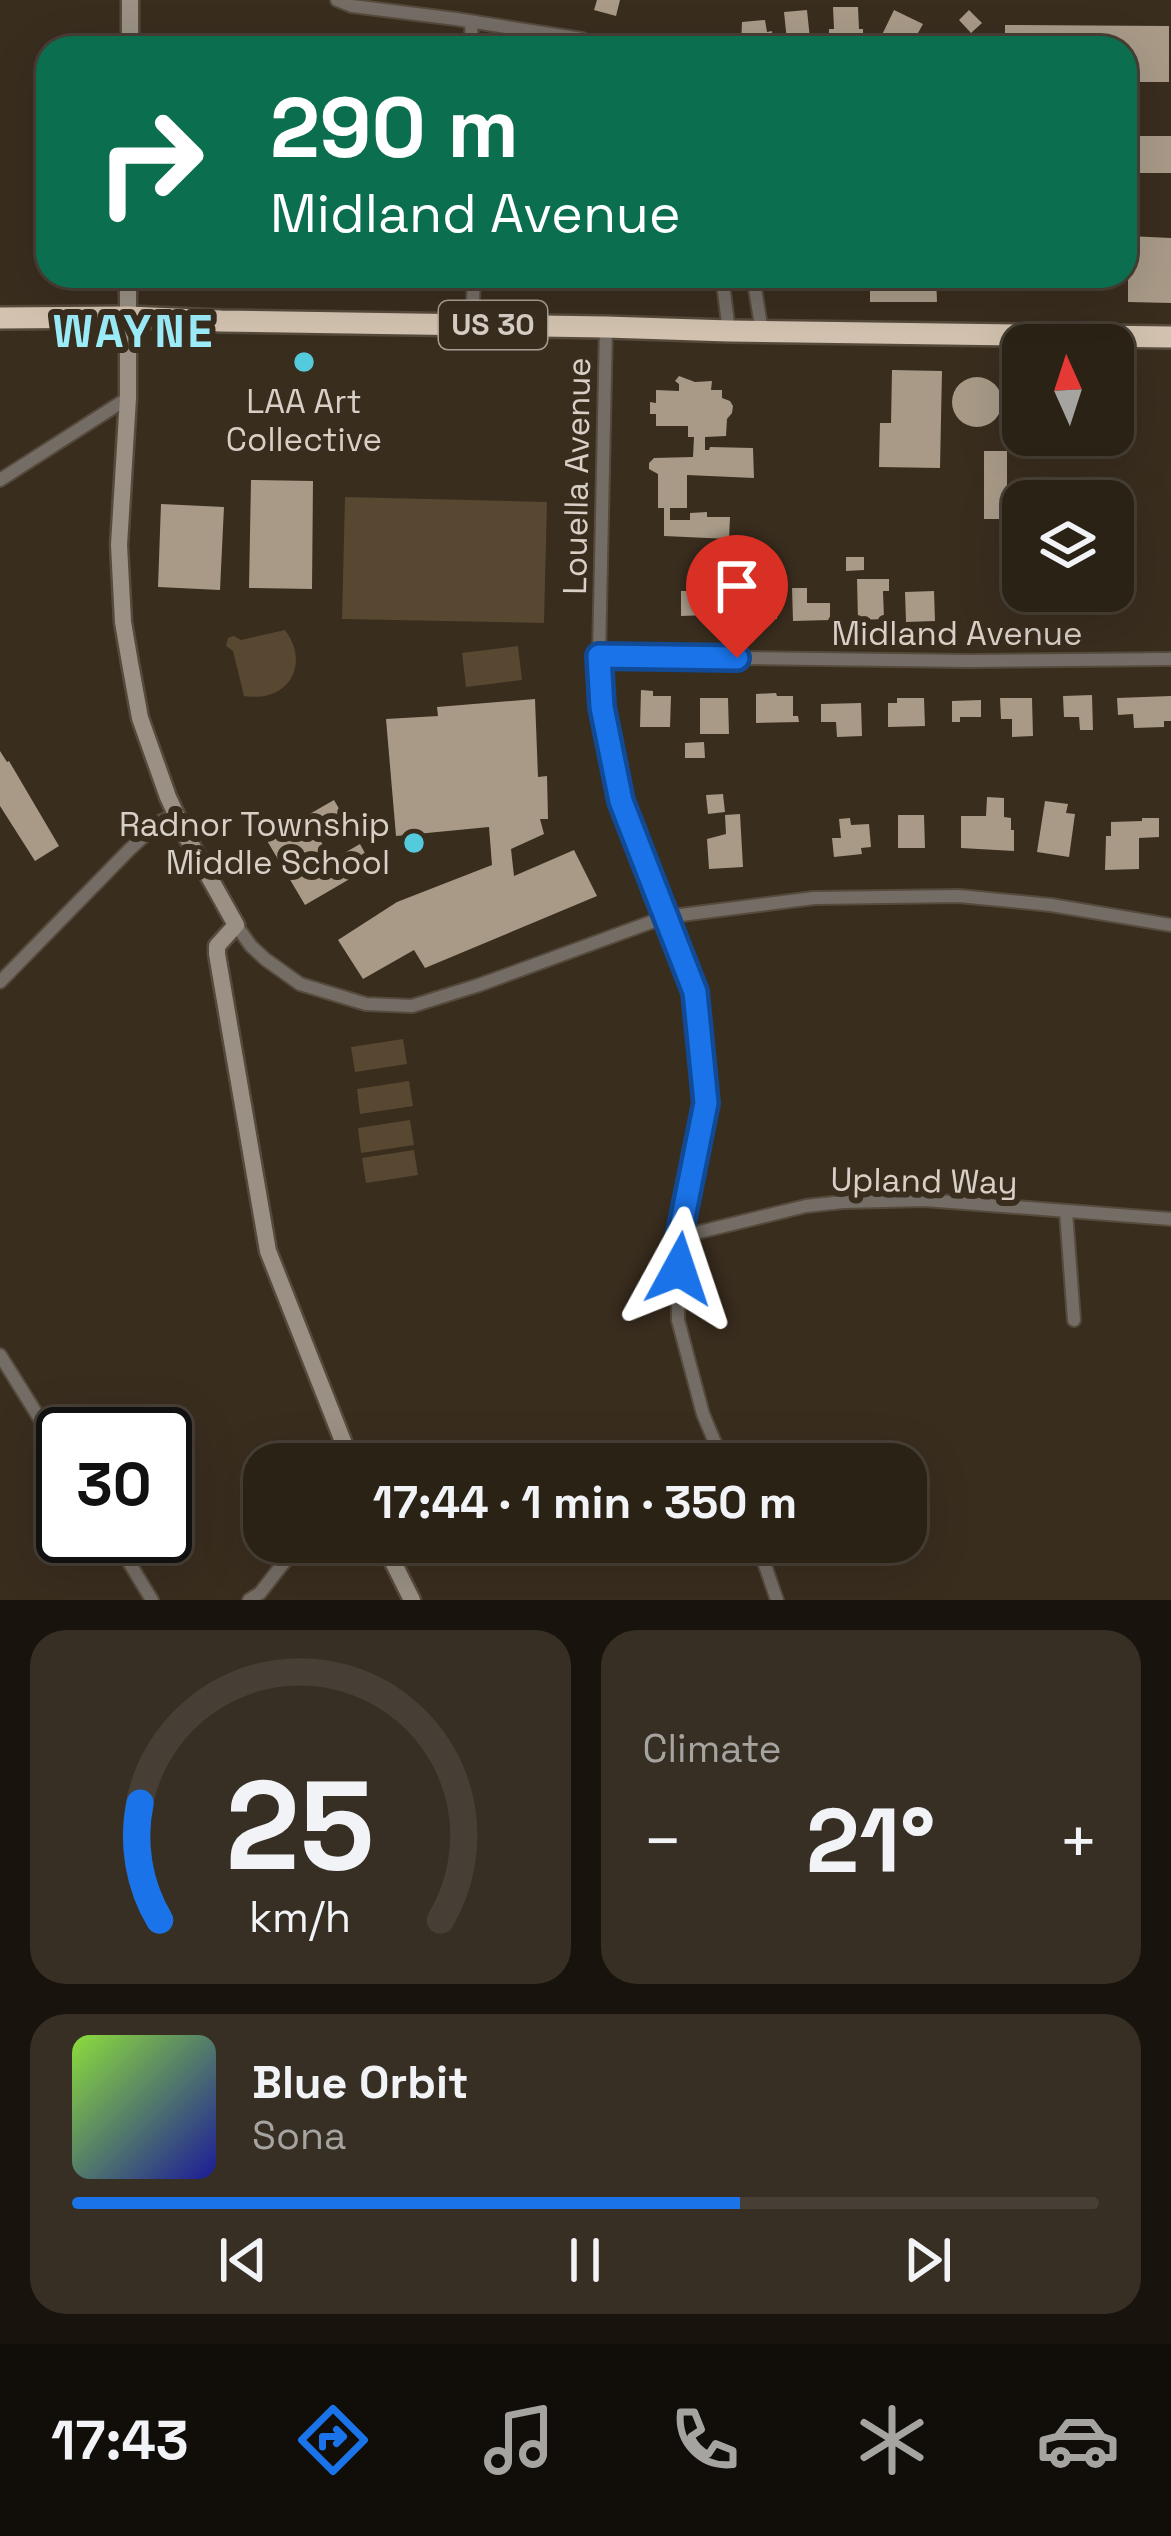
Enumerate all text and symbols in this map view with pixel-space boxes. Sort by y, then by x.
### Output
text: 290 m [270,74,519,182]
icon: right [72,84,228,240]
text: Midland Avenue [270,179,681,248]
road number: US 30 [439,301,547,349]
district label: WAYNE [52,303,216,360]
north arrow [1002,324,1134,456]
map controls [1002,324,1134,612]
marker: LAA Art Collective [291,349,317,375]
street label: Louella Avenue [554,357,600,595]
place label: LAA Art Collective [226,381,382,461]
button: layers [1002,480,1134,612]
pin [686,535,788,658]
icon: arrive [704,553,770,619]
street label: Midland Avenue [831,613,1083,655]
place label: Radnor Township Middle School [119,804,390,884]
marker: Radnor Township Middle School [401,830,427,856]
street label: Upland Way [830,1158,1018,1204]
position arrow [616,1206,742,1332]
speed limit sign: 30 [36,1407,192,1563]
text: 17:44 · 1 min · 350 m [373,1474,797,1531]
text: Climate [643,1724,782,1773]
text: 25 [226,1746,375,1905]
text: 21° [806,1783,936,1898]
text: − [643,1799,683,1883]
text: + [1058,1799,1099,1883]
text: km/h [249,1890,351,1945]
text: Blue Orbit [252,2054,468,2111]
text: Sona [252,2111,346,2160]
icon: previous [210,2227,276,2293]
icon: pause [552,2227,618,2293]
icon: next [895,2227,961,2293]
icon: directions [291,2398,375,2482]
icon: music [477,2398,561,2482]
icon: phone [663,2398,747,2482]
icon: climate [850,2398,934,2482]
icon: car [1036,2398,1120,2482]
text: 17:43 [51,2406,189,2475]

